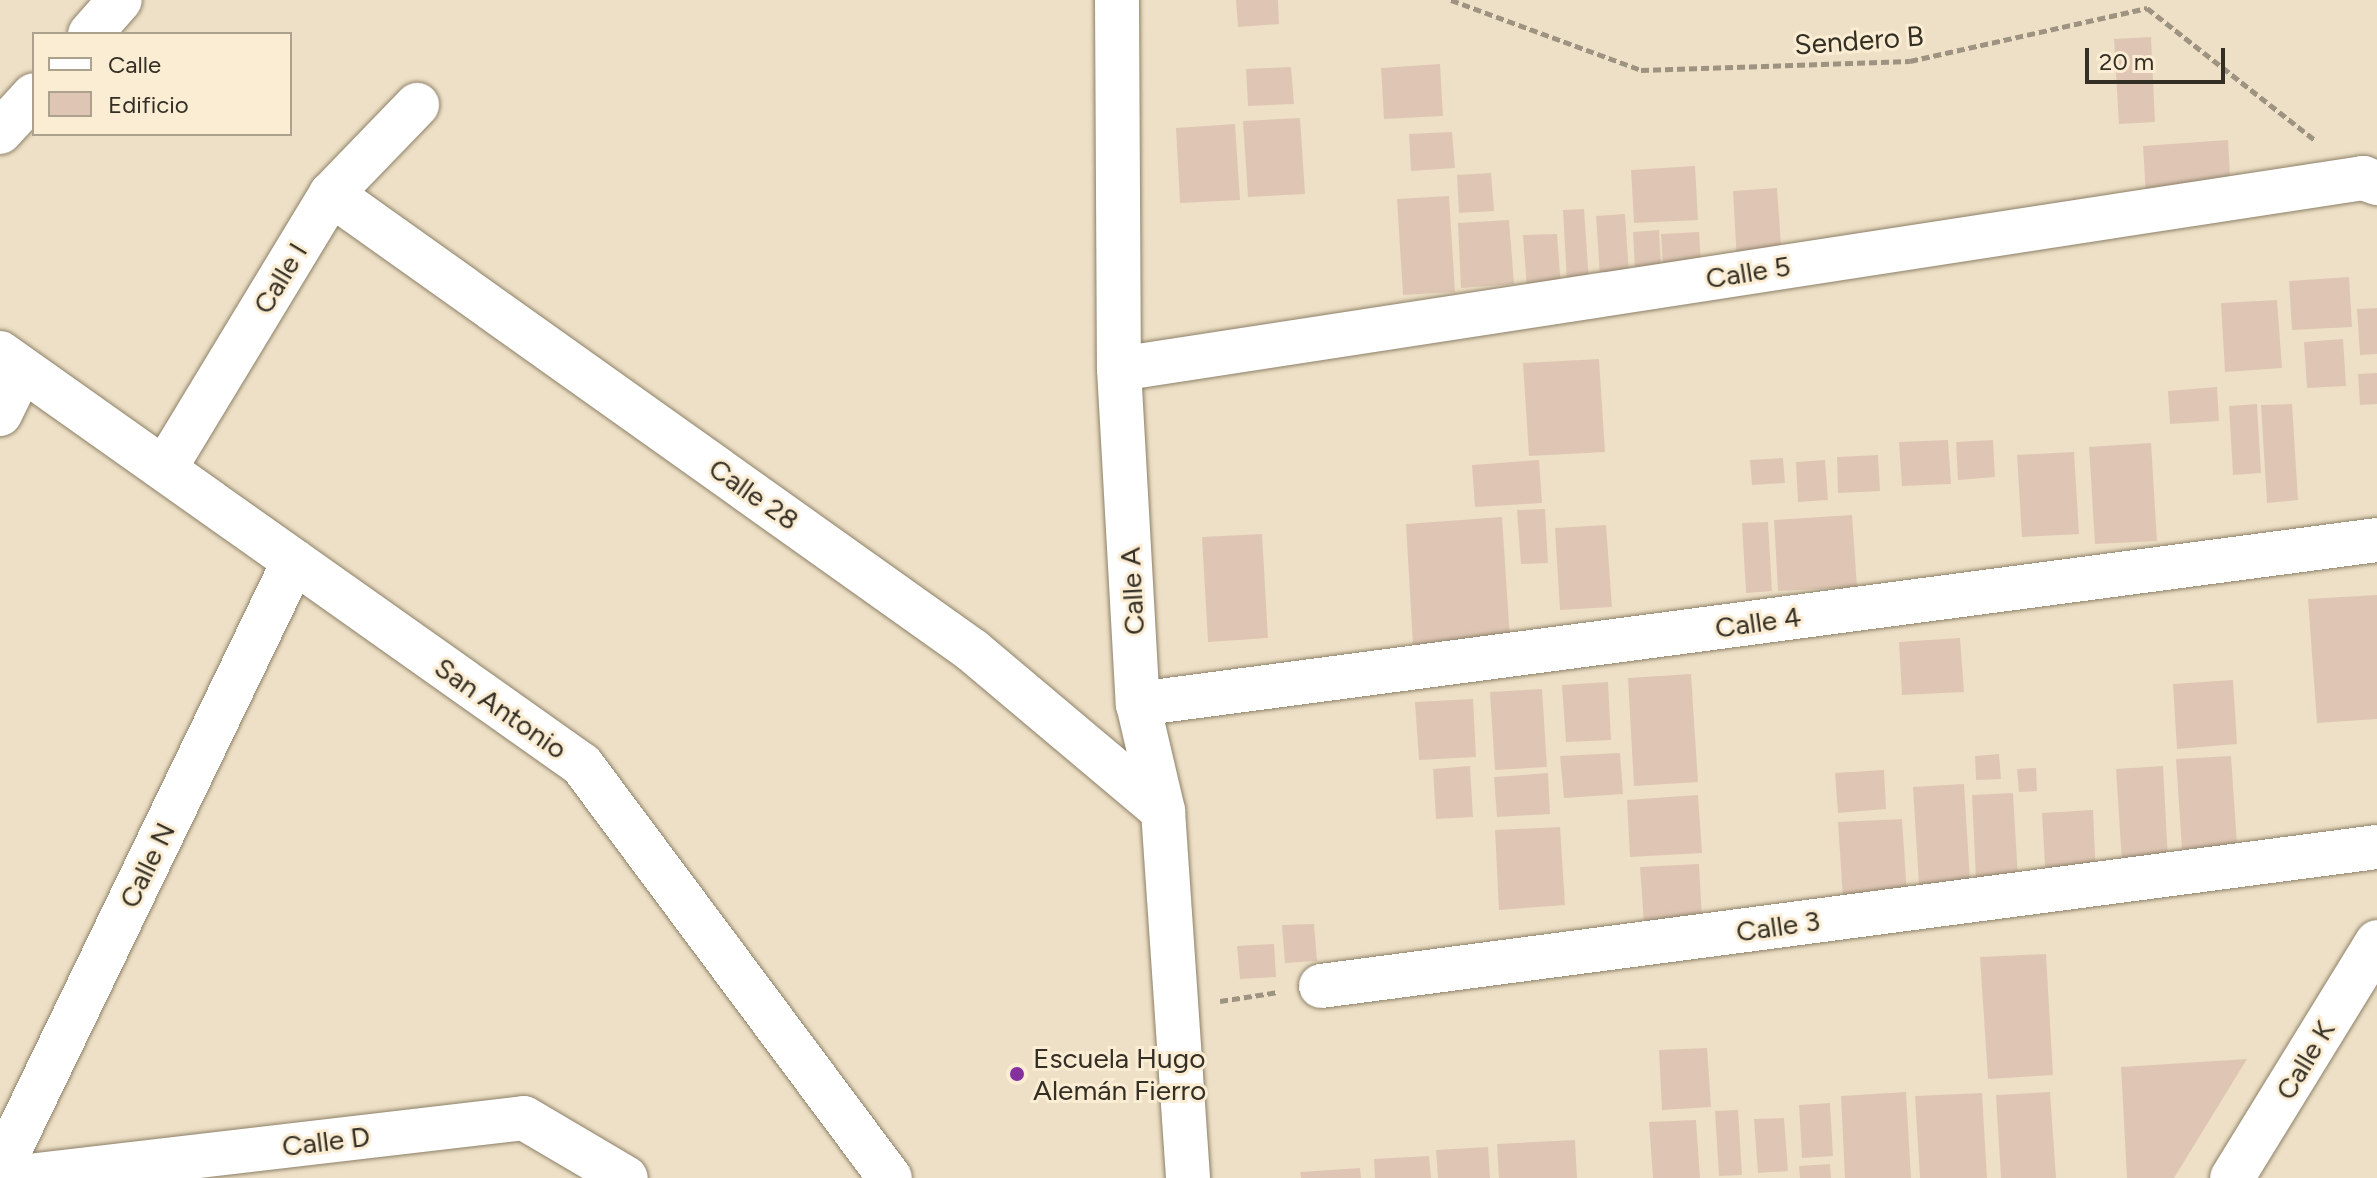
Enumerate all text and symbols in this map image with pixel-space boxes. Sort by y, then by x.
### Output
street label: Sendero B [1793,19,1925,61]
legend [32,32,292,136]
scale bar [2089,32,2229,82]
text: 20 m [2099,47,2154,76]
text: Calle [108,50,161,79]
text: Edificio [108,90,189,119]
street label: Calle I [246,237,314,319]
street label: Calle 5 [1703,249,1793,295]
street label: Calle 28 [703,451,805,537]
street label: Calle A [1113,546,1151,636]
street label: Calle 4 [1713,599,1803,645]
street label: San Antonio [428,650,574,766]
street label: Calle N [112,817,182,913]
street label: Calle 3 [1734,904,1822,948]
street label: Calle K [2268,1014,2342,1106]
place label: Escuela Hugo Alemán Fierro [1033,1041,1206,1107]
marker: Escuela Hugo Alemán Fierro [1008,1065,1026,1083]
street label: Calle D [280,1119,372,1163]

